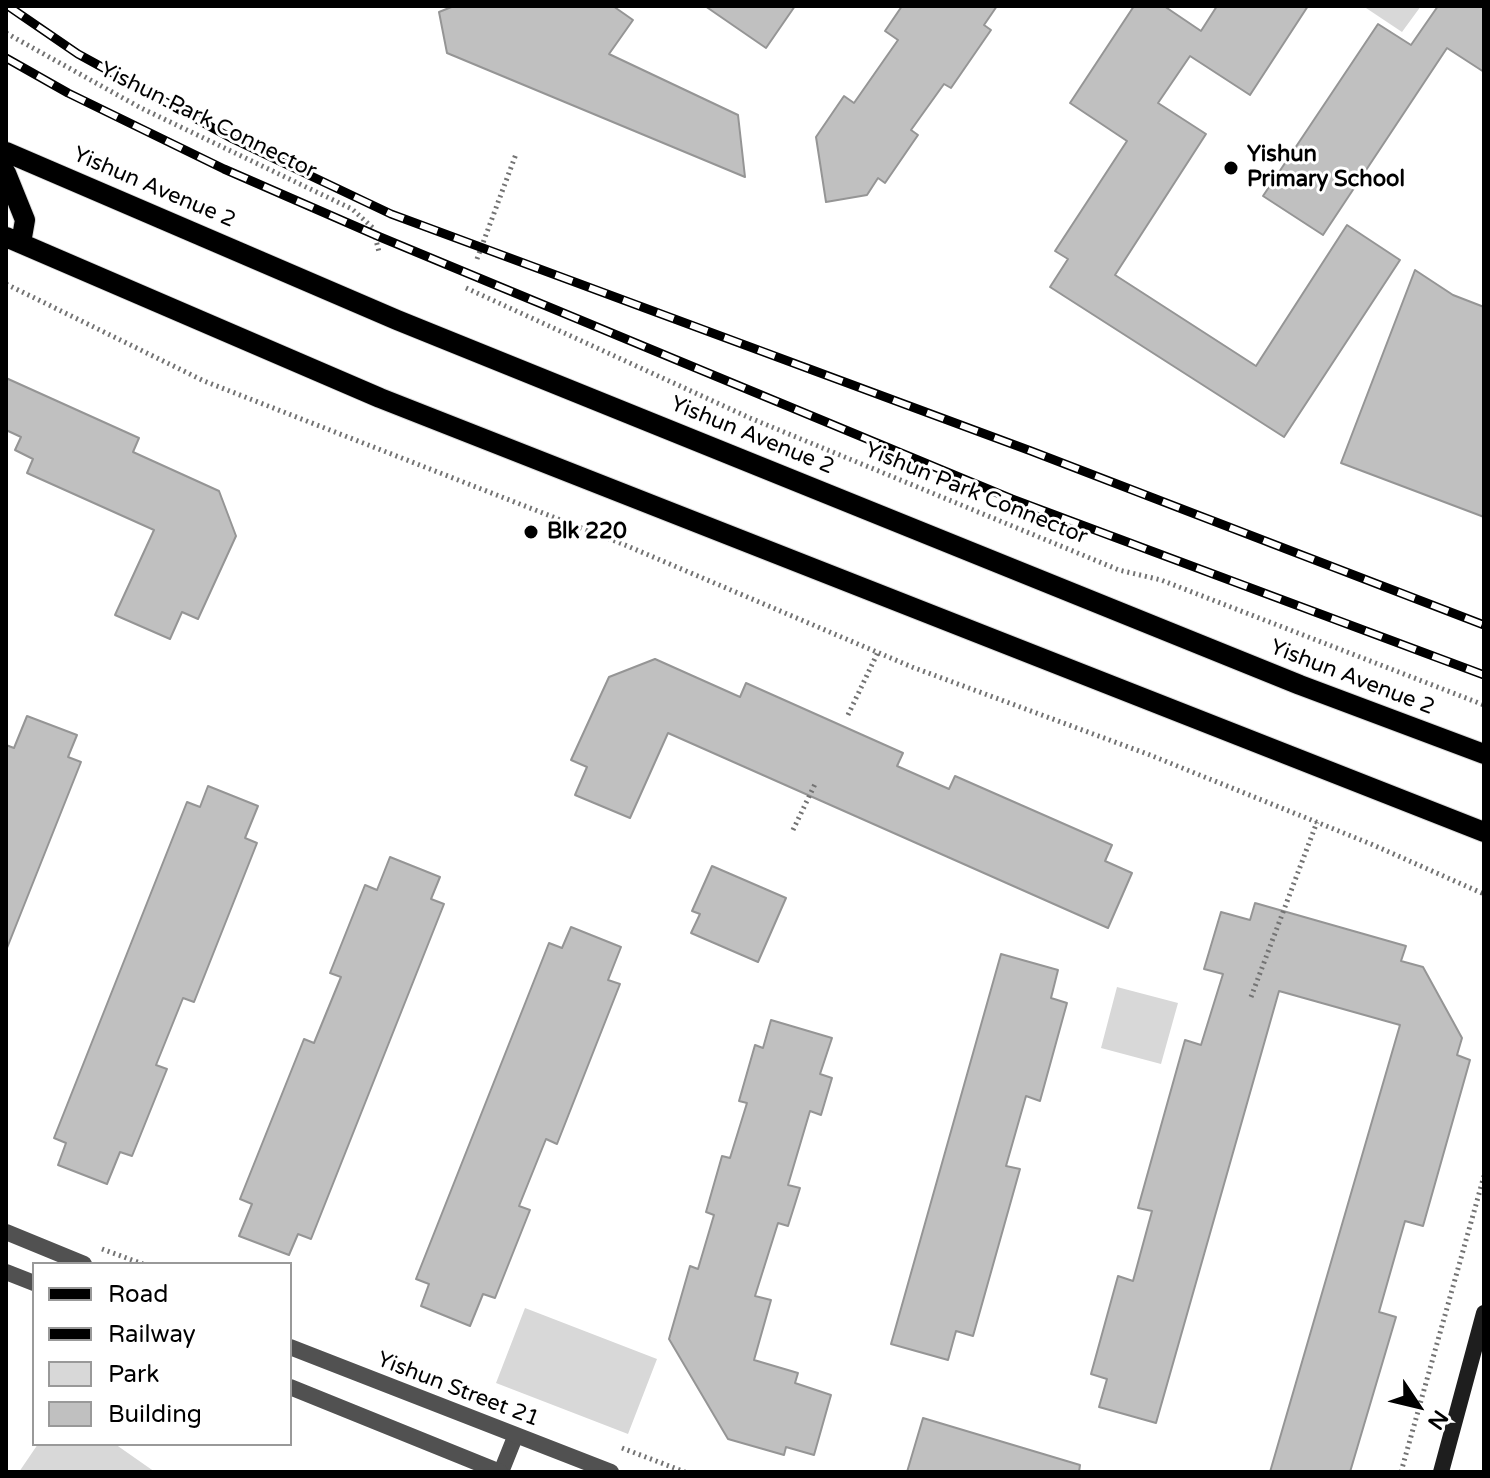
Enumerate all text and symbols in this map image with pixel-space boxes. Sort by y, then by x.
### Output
street label: Yishun Park Connector [95,57,321,185]
street label: Yishun Avenue 2 [69,142,239,234]
place label: Yishun Primary School [1247,142,1405,194]
marker: Yishun Primary School [1222,159,1240,177]
street label: Yishun Avenue 2 [666,391,838,481]
street label: Yishun Park Connector [861,437,1091,551]
place label: Blk 220 [547,519,627,545]
marker: Blk 220 [522,523,540,541]
street label: Yishun Avenue 2 [1266,634,1438,722]
legend [32,1262,292,1446]
text: Road [108,1280,168,1309]
text: Railway [108,1320,196,1349]
street label: Yishun Street 21 [373,1347,543,1433]
text: Park [108,1360,159,1389]
north arrow [1378,1366,1458,1446]
text: Building [108,1400,202,1429]
text: N [1422,1405,1453,1434]

